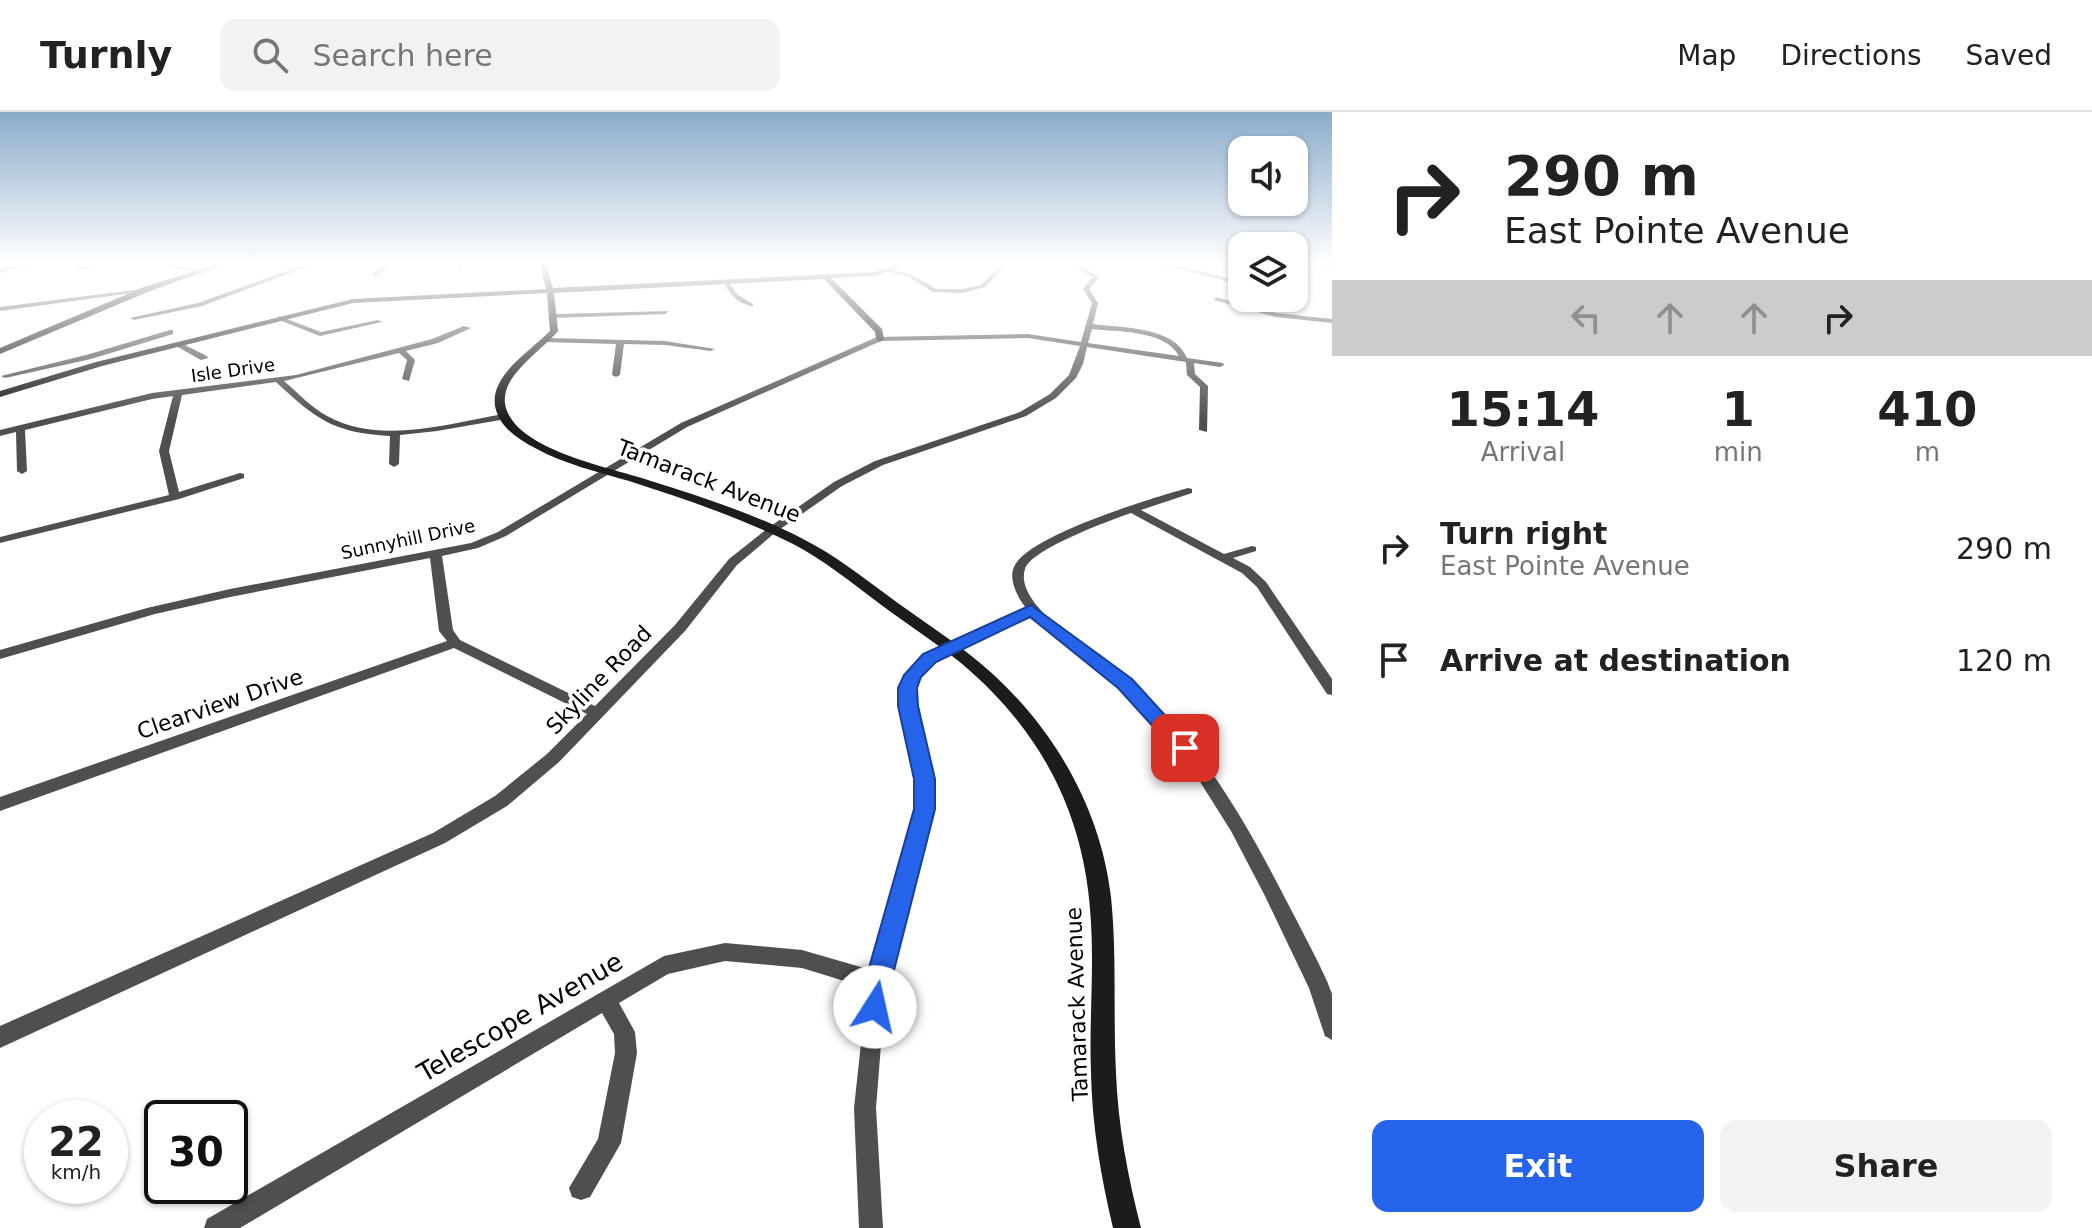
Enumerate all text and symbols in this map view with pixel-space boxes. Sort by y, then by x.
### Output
search box [220,19,780,91]
text: Turnly [40,33,172,77]
icon: search [248,33,292,77]
text: Search here [312,38,493,73]
text: Map [1677,39,1736,72]
text: Directions [1780,39,1921,72]
text: Saved [1965,39,2052,72]
map controls [1228,136,1308,312]
button: sound [1228,136,1308,216]
text: 290 m [1504,143,1699,208]
icon: right [1372,144,1476,248]
text: East Pointe Avenue [1504,210,1850,251]
button: layers [1228,232,1308,312]
icon: left [1564,296,1608,340]
icon: ahead [1648,296,1692,340]
icon: ahead [1732,296,1776,340]
icon: right [1816,296,1860,340]
street label: Isle Drive [190,354,276,386]
text: 15:14 [1446,381,1599,437]
text: 1 [1722,381,1755,437]
text: 410 [1877,381,1977,437]
street label: Tamarack Avenue [613,434,804,527]
text: Arrival [1481,437,1565,467]
text: min [1714,437,1763,467]
text: m [1915,437,1940,467]
street label: Sunnyhill Drive [339,515,477,563]
text: Turn right [1440,516,1607,551]
icon: right [1372,526,1416,570]
text: 290 m [1956,531,2052,566]
text: East Pointe Avenue [1440,551,1690,581]
street label: Skyline Road [541,621,657,739]
icon: arrive [1372,638,1416,682]
text: Arrive at destination [1440,643,1791,678]
text: 120 m [1956,643,2052,678]
street label: Clearview Drive [134,664,306,744]
pin [1151,714,1219,782]
icon: arrive [1163,726,1207,770]
street label: Tamarack Avenue [1061,906,1093,1103]
street label: Telescope Avenue [411,946,628,1088]
position arrow [833,965,917,1049]
speed limit sign: 30 [144,1100,248,1204]
text: 22 [48,1119,104,1165]
button: Exit [1372,1120,1704,1212]
button: Share [1720,1120,2052,1212]
text: km/h [51,1160,101,1184]

